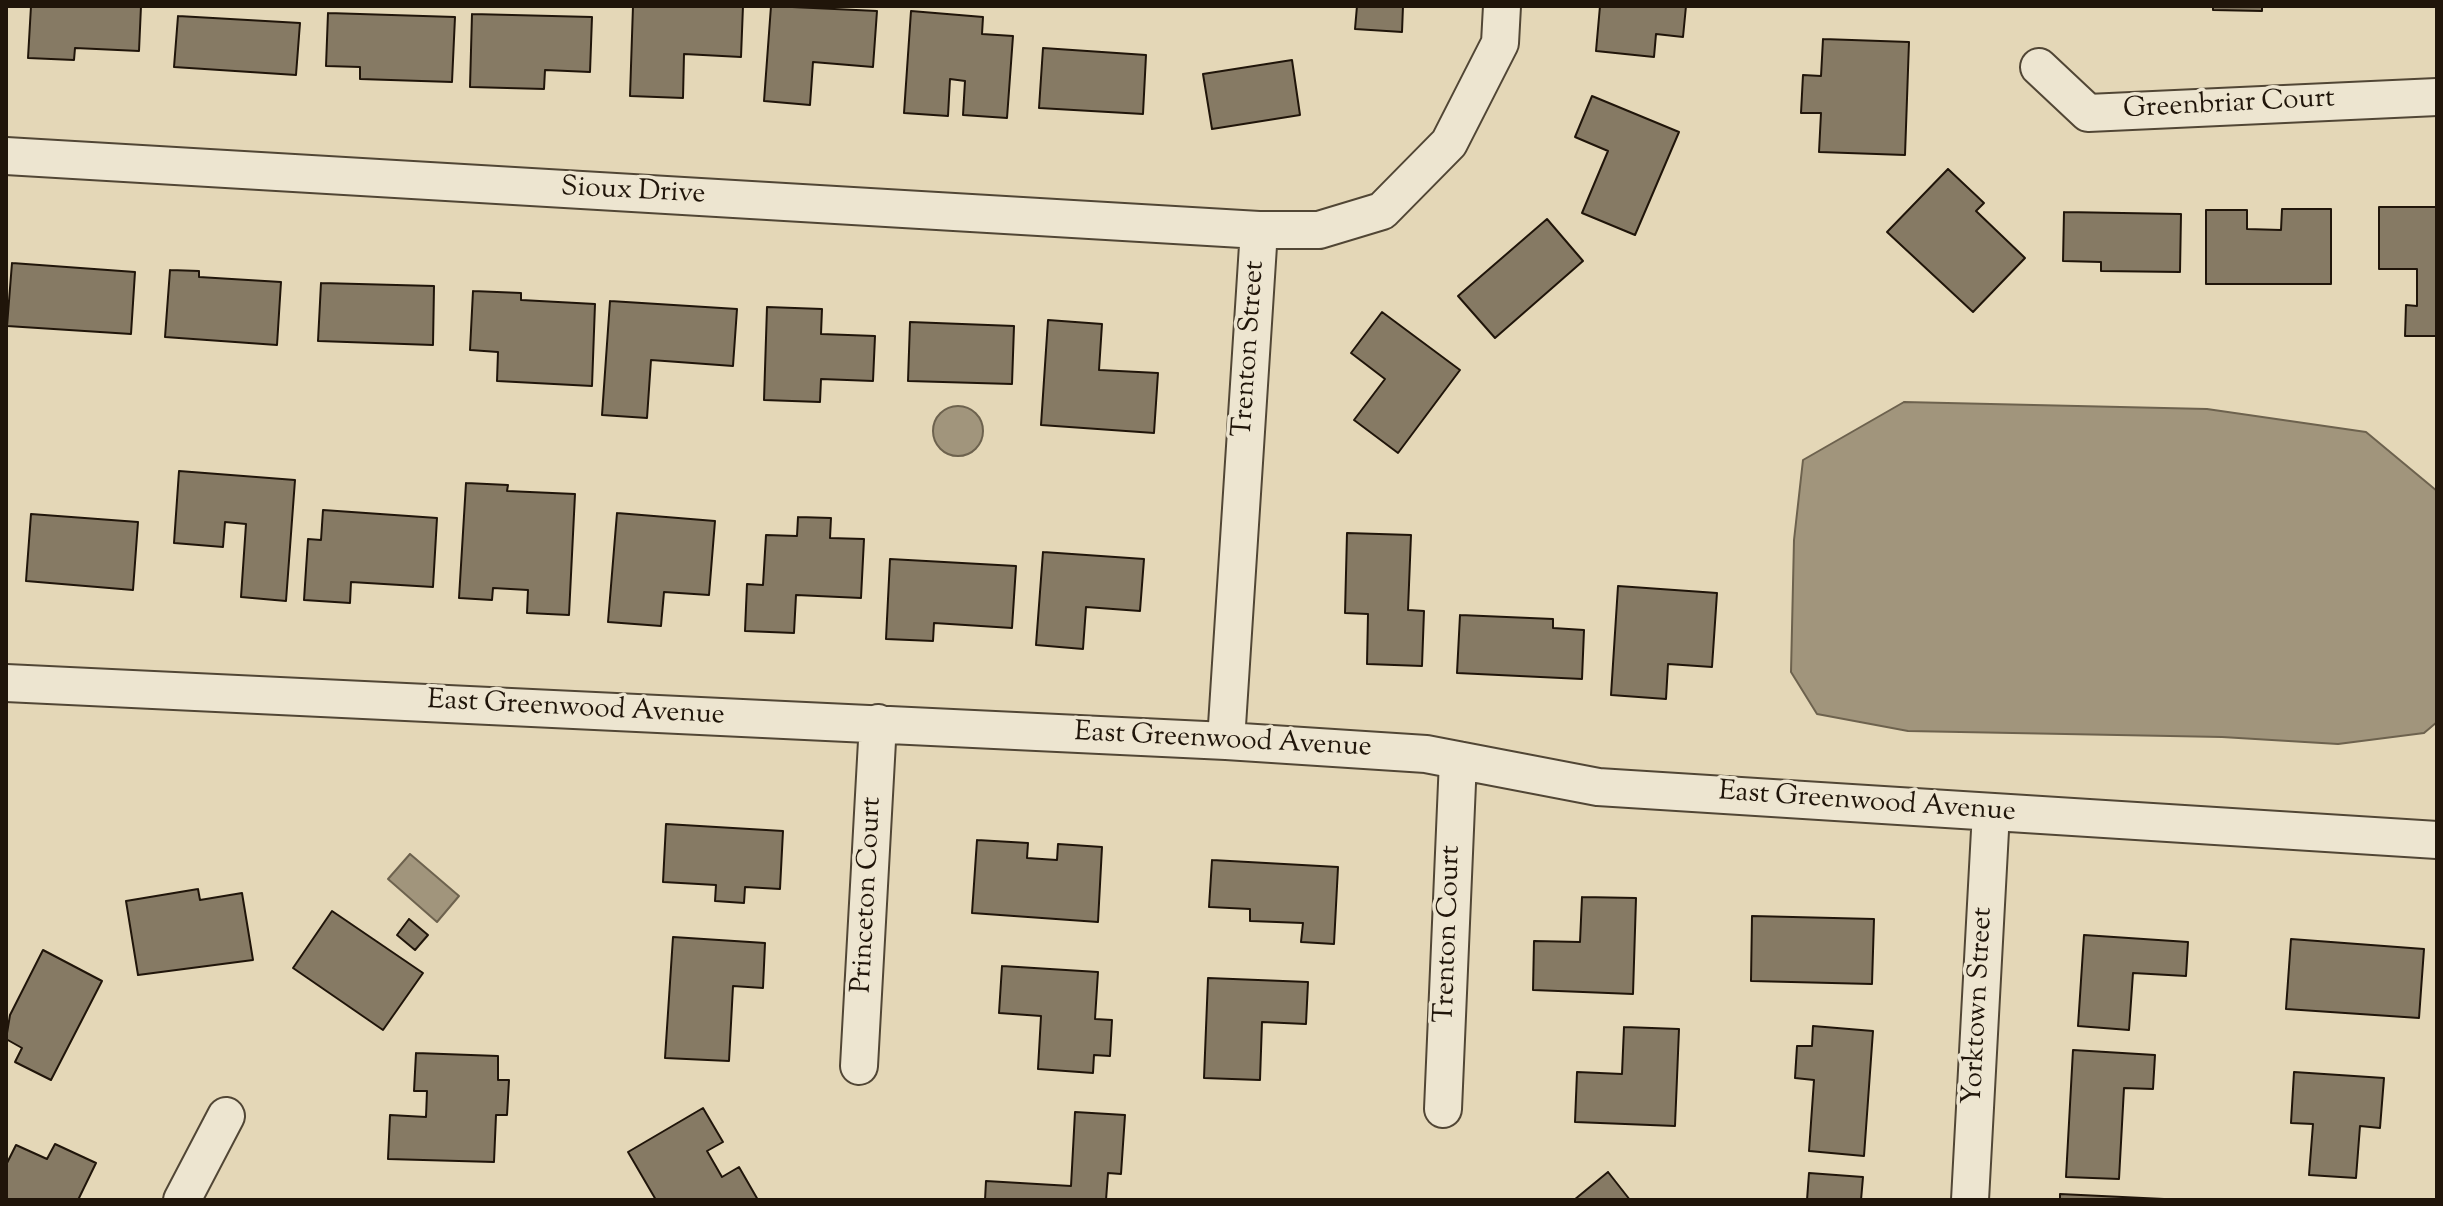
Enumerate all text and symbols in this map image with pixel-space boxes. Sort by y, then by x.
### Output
street label: Greenbriar Court [2122,84,2336,128]
street label: Sioux Drive [560,172,706,214]
street label: Trenton Street [1228,260,1274,438]
street label: East Greenwood Avenue [426,685,726,735]
street label: East Greenwood Avenue [1073,717,1373,767]
street label: East Greenwood Avenue [1717,777,2017,831]
street label: Princeton Court [847,796,891,994]
street label: Trenton Court [1430,845,1470,1023]
street label: Yorktown Street [1958,906,2002,1106]

